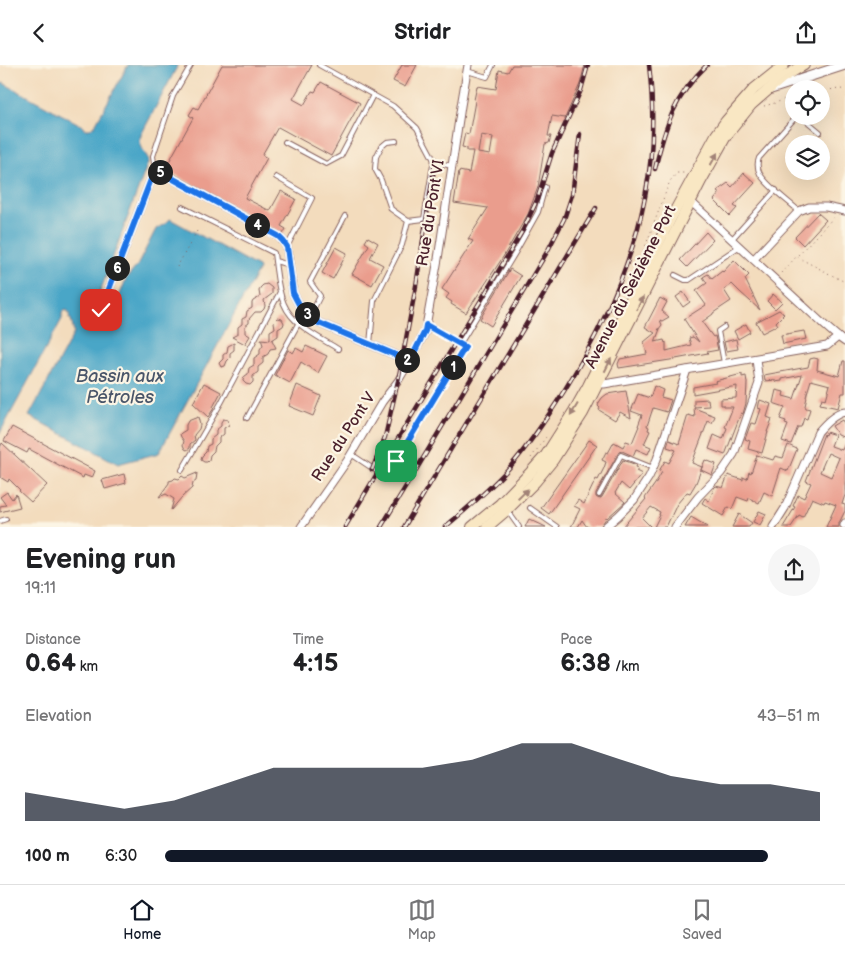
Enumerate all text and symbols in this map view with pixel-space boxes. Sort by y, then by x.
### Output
icon: back [25,19,53,47]
text: Stridr [394,19,451,46]
icon: share [792,19,820,47]
map controls [785,80,830,180]
button: locate [785,80,830,125]
button: layers [785,135,830,180]
one-way arrow [710,151,718,166]
street label: Rue du Pont VI [413,158,449,268]
pin: 5 [148,159,172,185]
text: 5 [156,164,165,181]
street label: Avenue du Seizième Port [582,202,680,372]
pin: 4 [244,213,270,237]
text: 4 [253,217,262,234]
pin: 6 [104,255,130,281]
text: 6 [113,260,122,277]
pin [80,289,122,331]
icon: check [87,296,115,324]
one-way arrow [636,296,644,310]
pin: 3 [294,301,320,327]
text: 3 [303,306,312,323]
pin: 2 [394,347,420,373]
text: 2 [403,352,412,369]
pin: 1 [440,355,466,379]
one-way arrow [604,357,612,372]
text: 1 [451,359,456,376]
water label: Bassin aux Pétroles [76,366,164,408]
street label: Rue du Pont V [308,389,380,485]
one-way arrow [570,403,579,416]
pin [375,440,417,482]
icon: arrive [382,447,410,475]
one-way arrow [517,488,529,500]
text: Evening run [25,543,176,576]
button: share [768,544,820,596]
text: 19:11 [25,579,56,598]
text: Distance [25,631,81,648]
text: Time [293,631,324,648]
text: Pace [560,631,592,648]
text: 0.64 [25,648,76,679]
text: 4:15 [293,648,338,679]
text: 6:38 [560,648,611,679]
text: km [76,658,98,675]
text: /km [611,658,640,675]
text: Elevation [25,707,92,726]
text: 43–51 m [757,707,820,726]
text: 100 m [25,847,70,866]
text: 6:30 [105,847,137,866]
tab: Home [123,896,161,943]
tab: Map [408,896,436,943]
tab: Saved [682,896,722,943]

